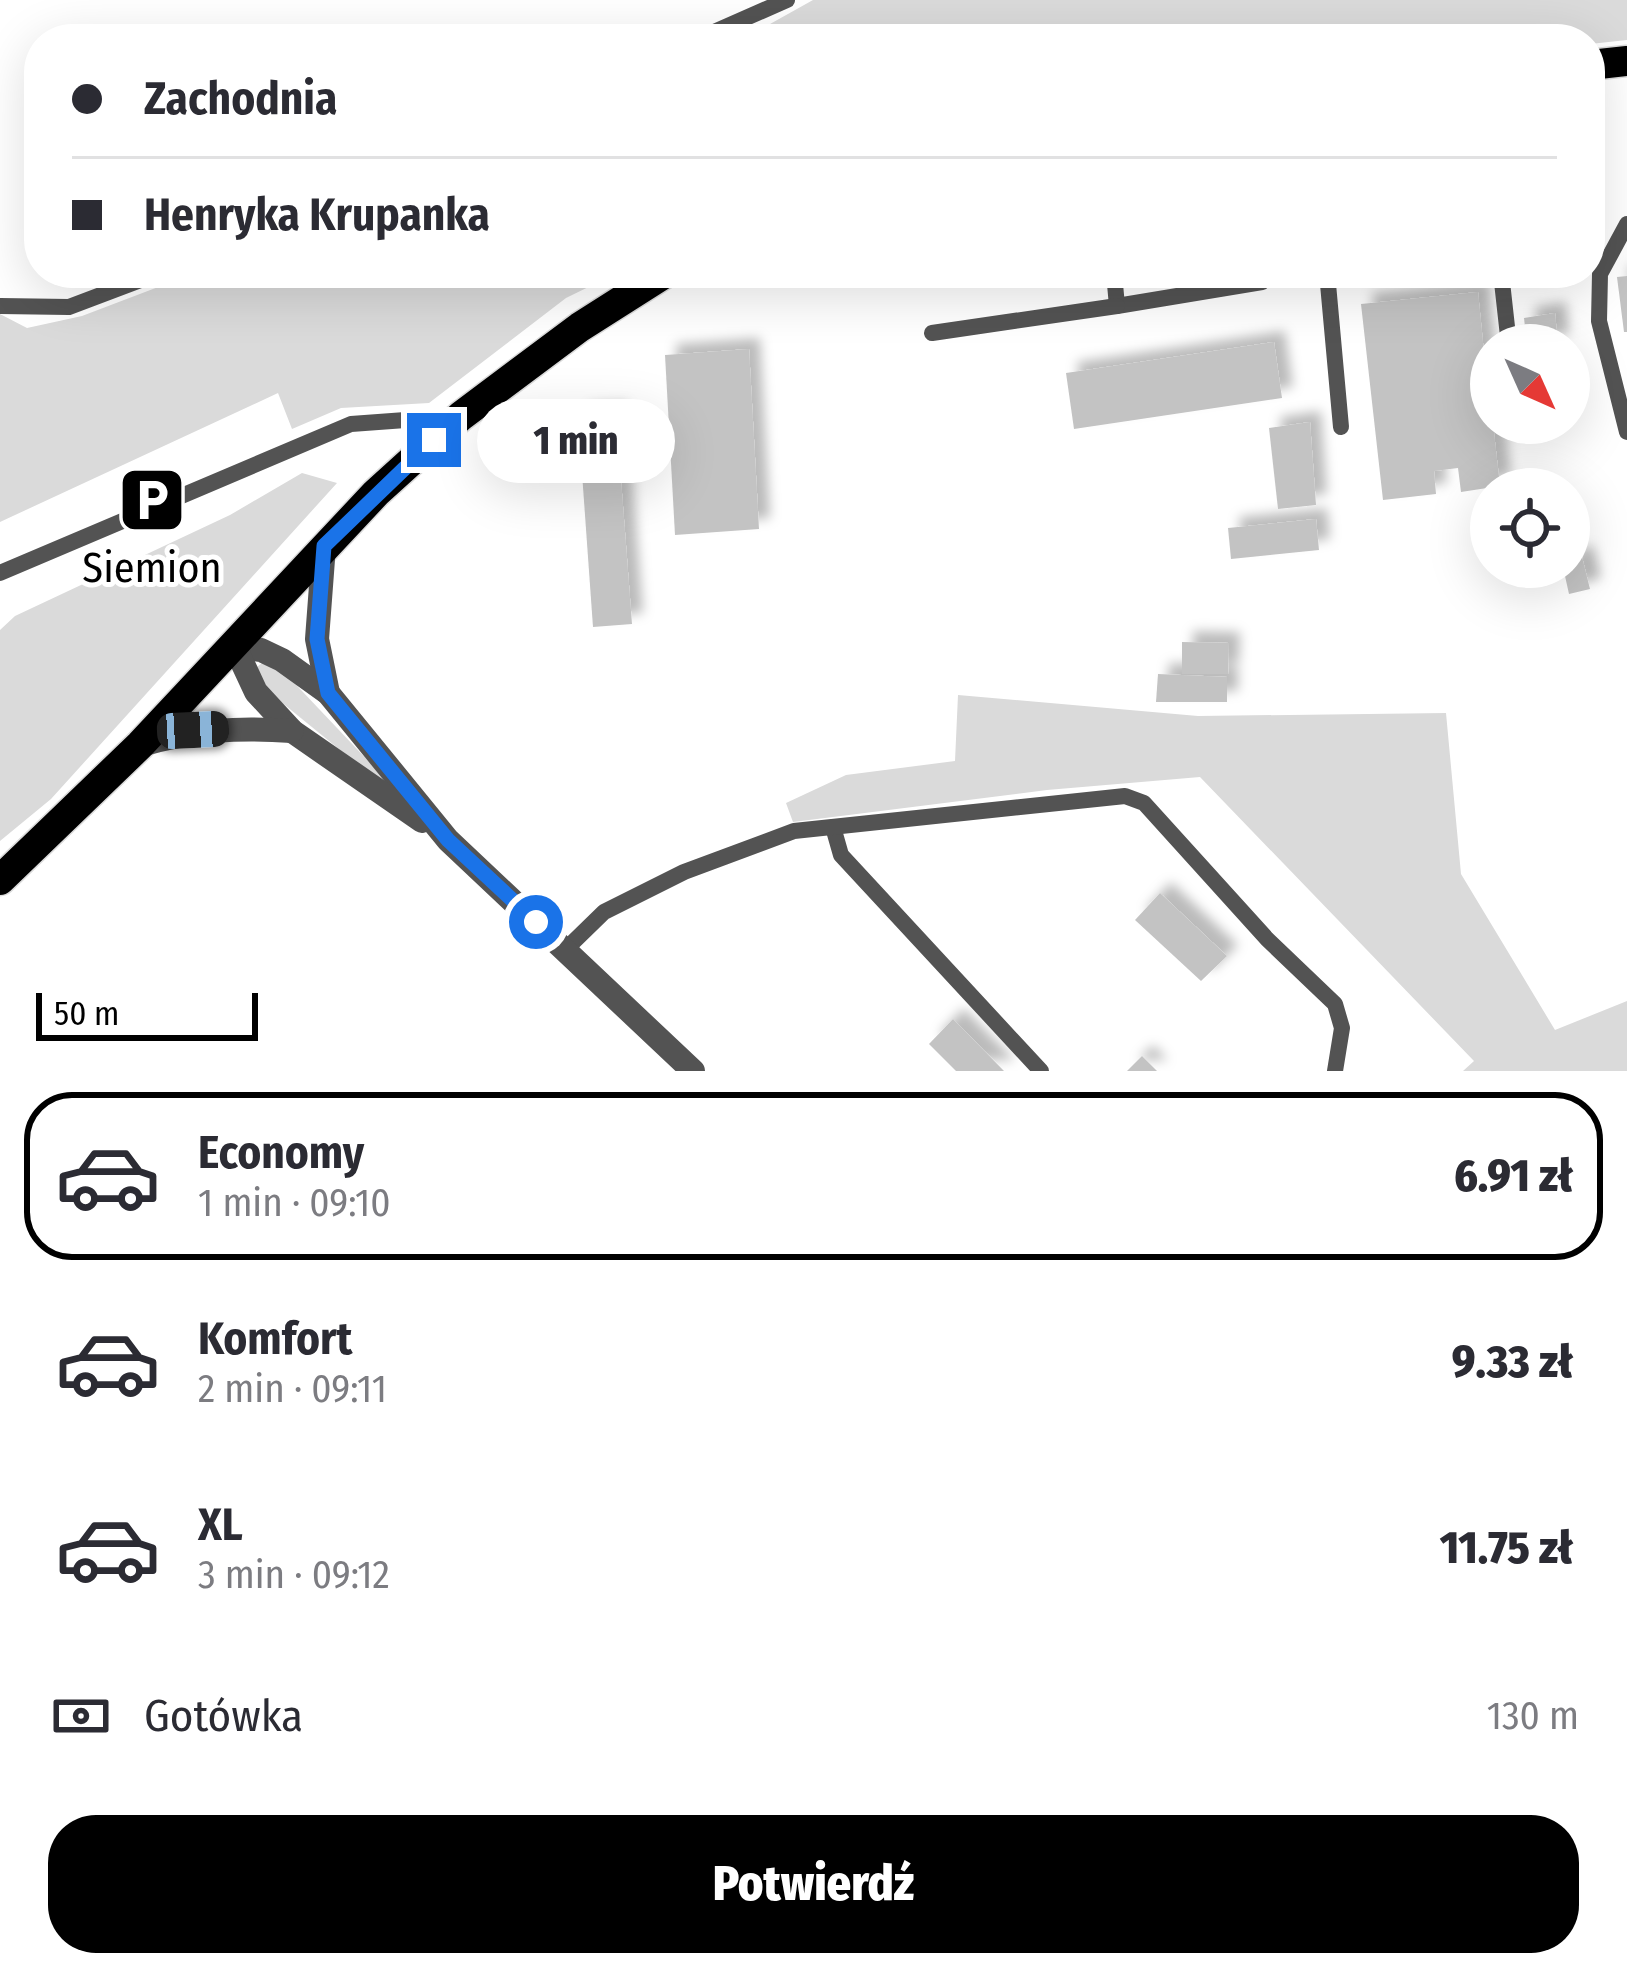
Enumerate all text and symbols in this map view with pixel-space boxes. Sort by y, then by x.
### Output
text: Zachodnia [144,72,337,126]
text: Henryka Krupanka [144,188,490,242]
north arrow [1470,324,1590,444]
map controls [1470,324,1590,588]
callout: 1 min [476,398,674,482]
route end [407,413,461,467]
text: 1 min [534,418,618,464]
parking icon: Siemion [117,465,187,535]
button: locate [1470,468,1590,588]
place label: Siemion [82,543,222,593]
car [156,710,230,750]
route start [509,895,563,949]
scale bar [36,987,258,1040]
text: 50 m [54,994,119,1034]
icon: car [54,1122,162,1230]
text: Economy [198,1126,364,1180]
text: 6.91 zł [1454,1149,1573,1203]
text: 1 min · 09:10 [198,1180,391,1226]
icon: car [54,1308,162,1416]
text: Komfort [198,1312,352,1366]
text: 9.33 zł [1452,1335,1573,1389]
text: 2 min · 09:11 [198,1366,387,1412]
icon: car [54,1494,162,1602]
text: XL [198,1498,243,1552]
text: 11.75 zł [1440,1521,1573,1575]
text: 3 min · 09:12 [198,1552,390,1598]
icon: cash [48,1683,114,1749]
text: Gotówka [144,1689,303,1743]
text: 130 m [1487,1693,1579,1739]
button: Potwierdź [48,1815,1579,1953]

